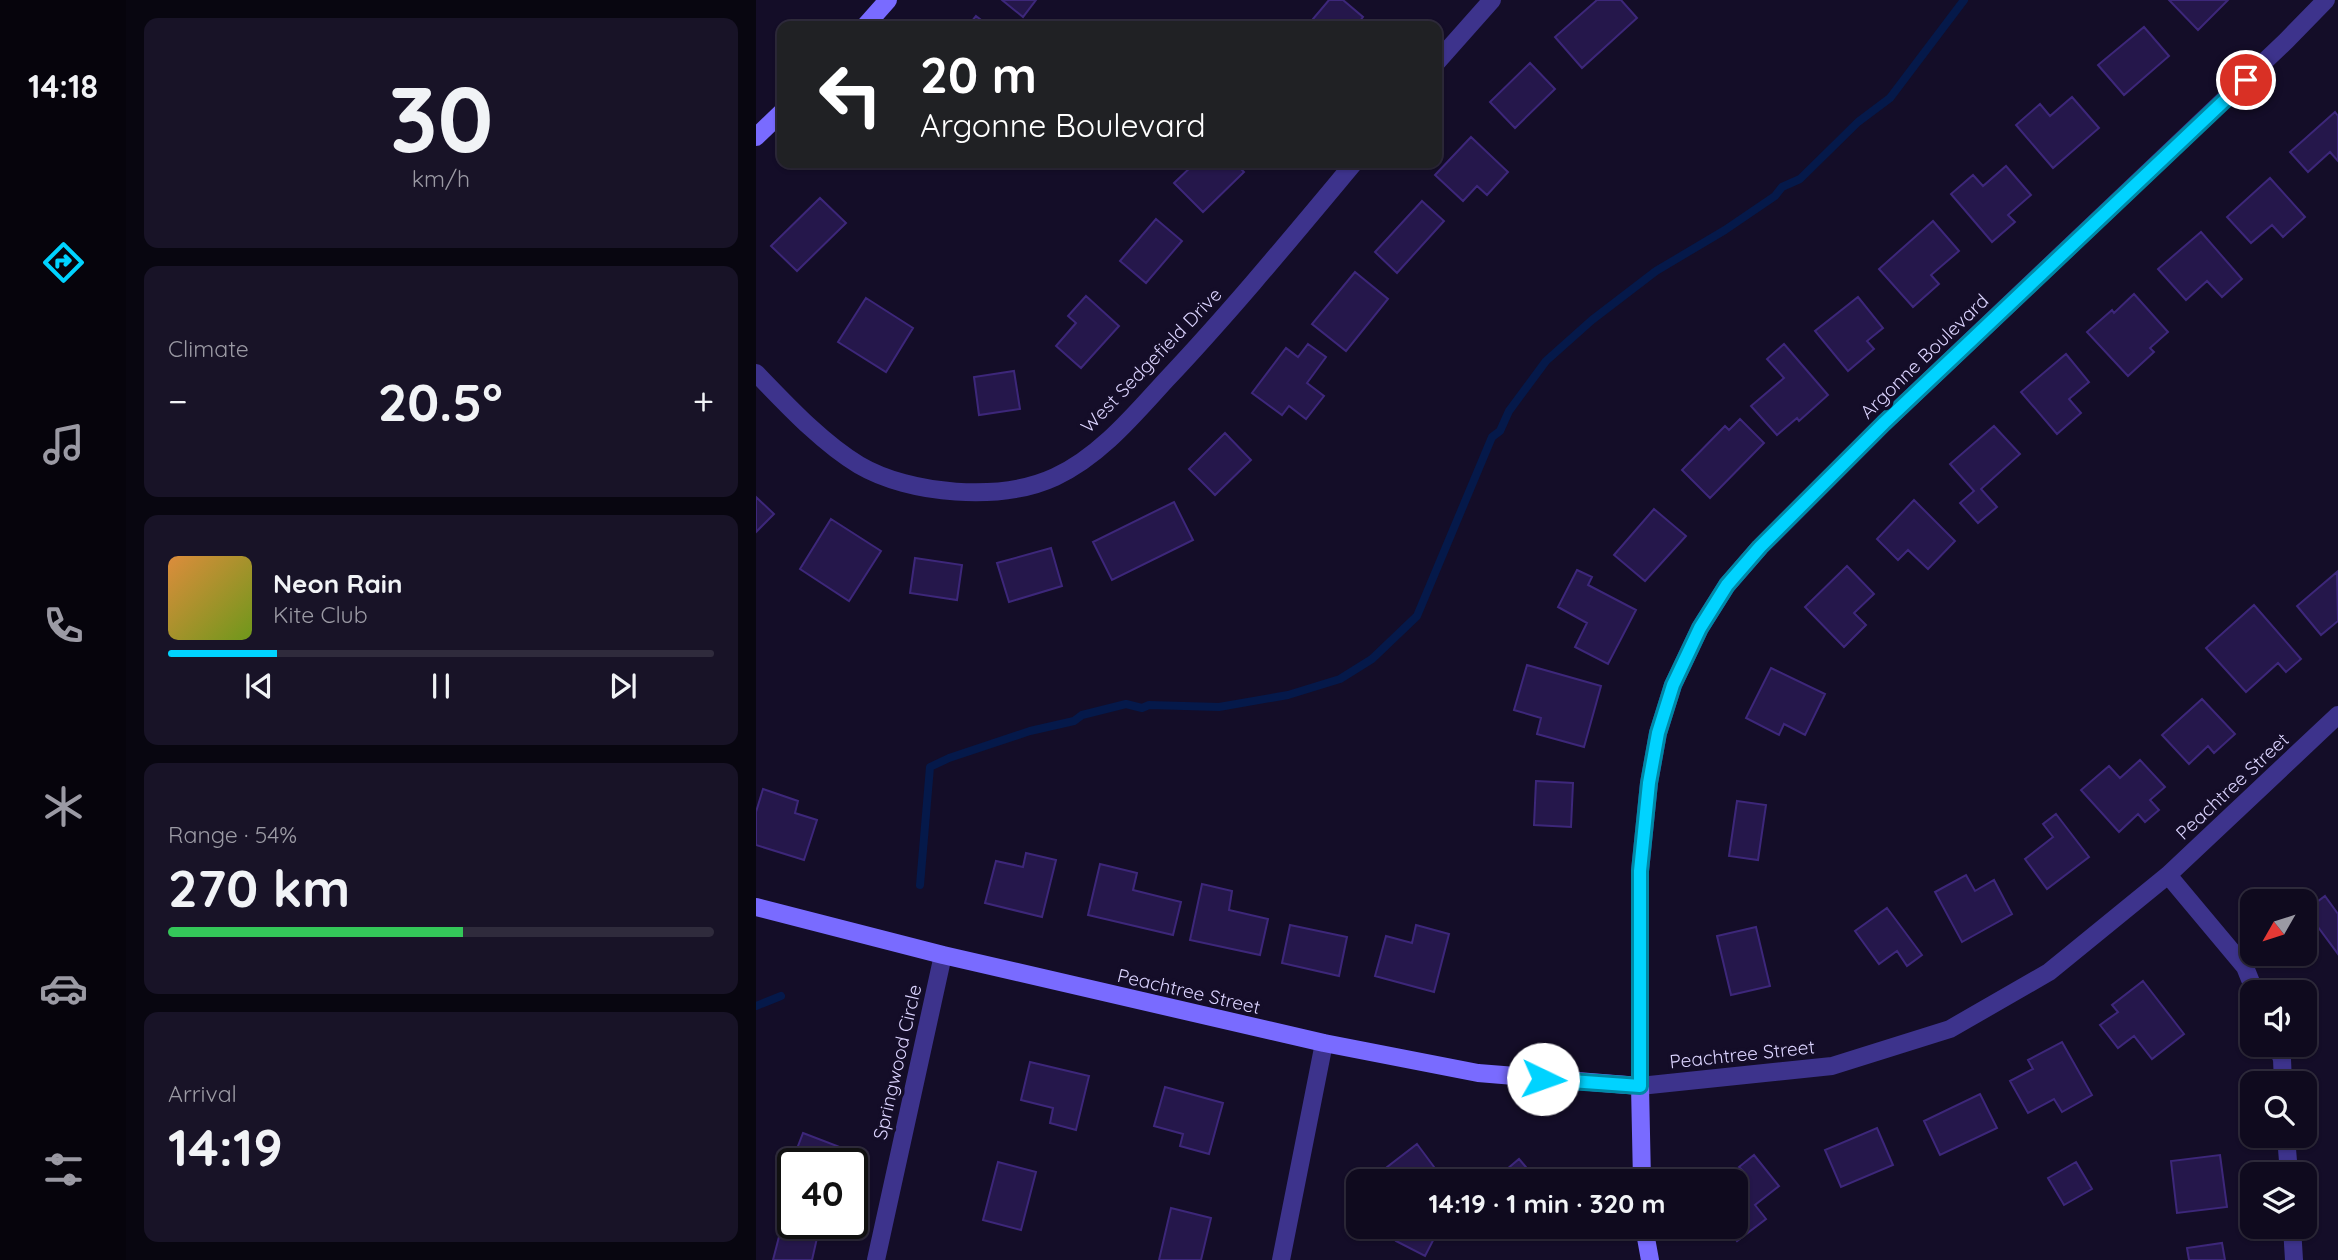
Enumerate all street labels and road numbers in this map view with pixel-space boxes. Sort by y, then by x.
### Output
street label: West Sedgefield Drive [1075,282,1227,438]
street label: Argonne Boulevard [1855,288,1993,424]
street label: Peachtree Street [2170,727,2294,845]
street label: Peachtree Street [1115,963,1263,1019]
street label: Springwood Circle [867,982,927,1142]
street label: Peachtree Street [1668,1034,1816,1074]

